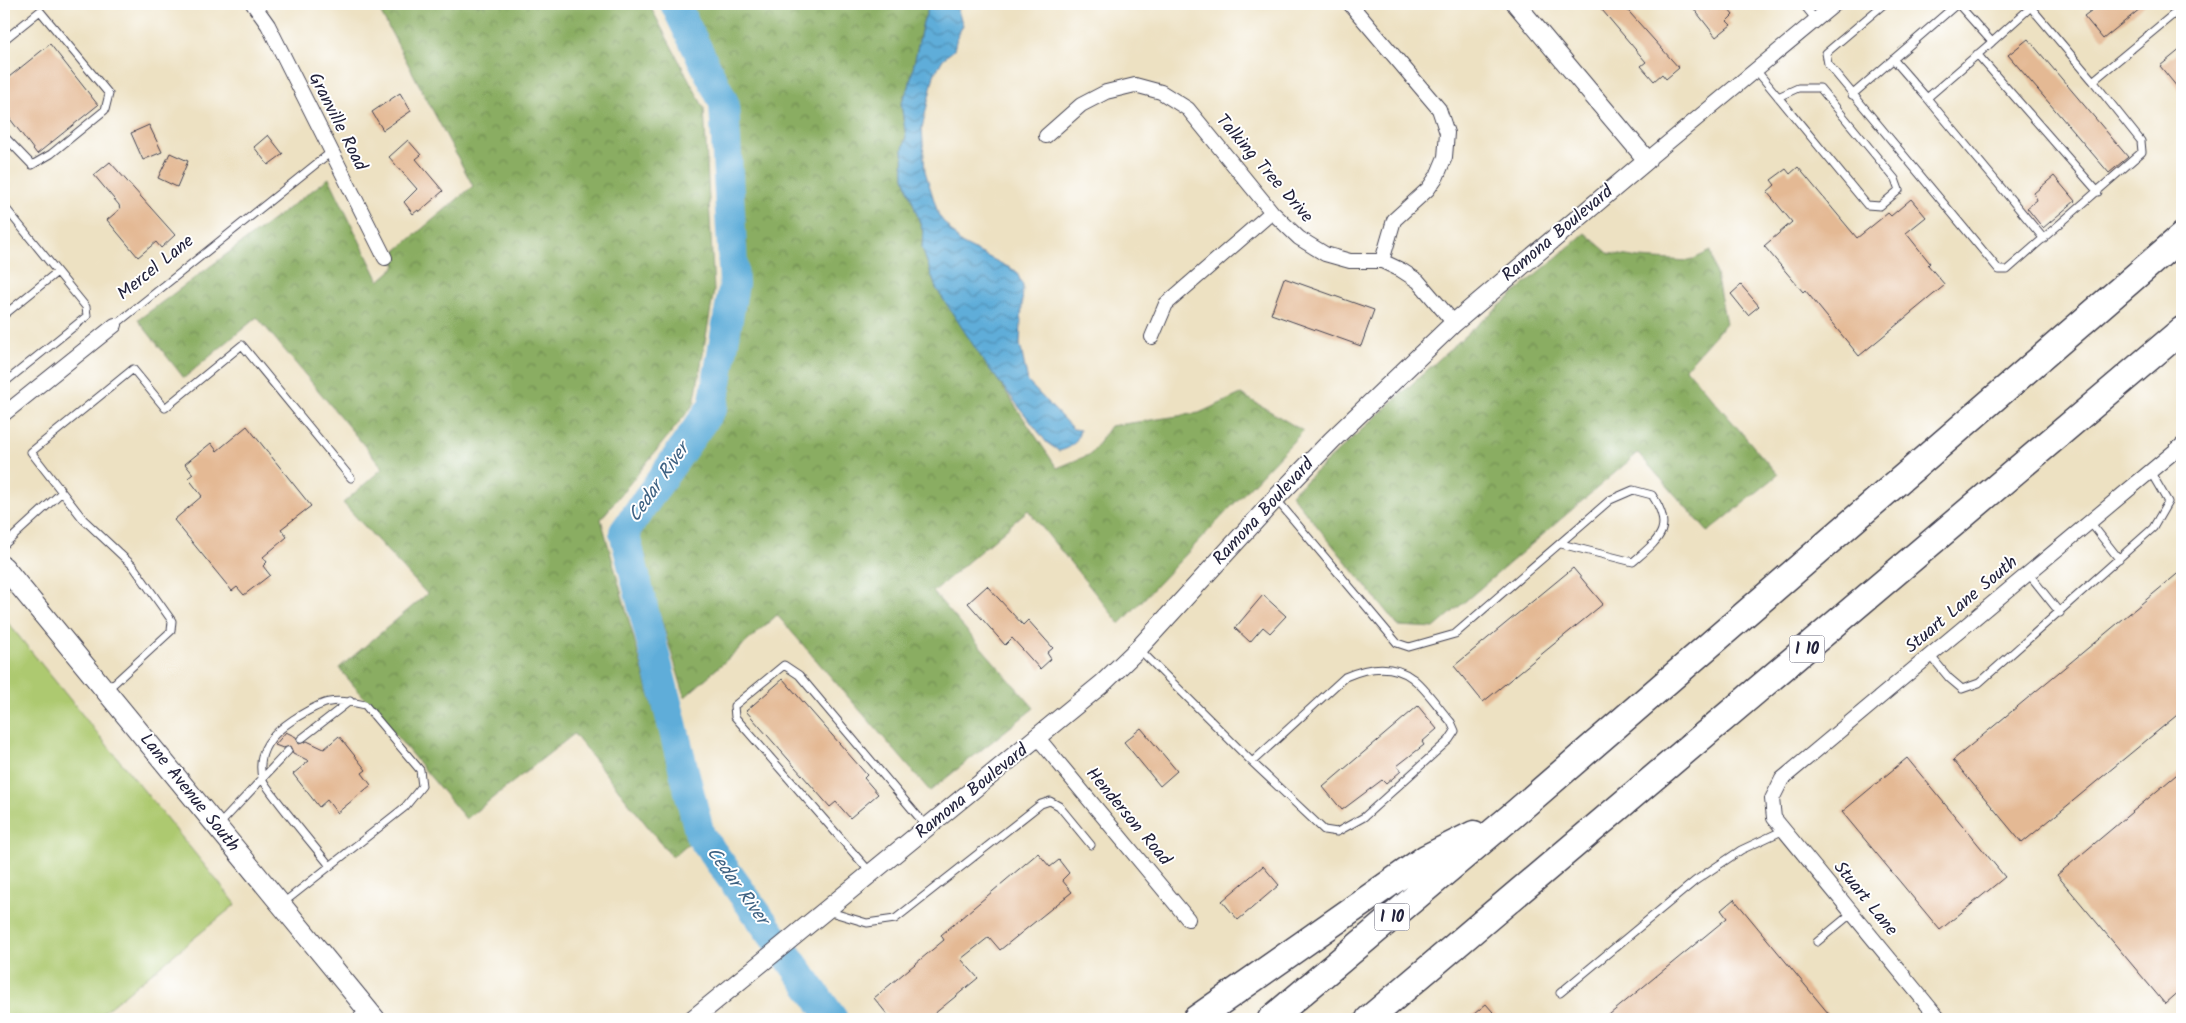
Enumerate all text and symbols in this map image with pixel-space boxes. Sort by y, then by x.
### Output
street label: Granville Road [300,68,375,177]
street label: Talking Tree Drive [1208,108,1320,230]
street label: Ramona Boulevard [1496,178,1621,290]
street label: Mercel Lane [111,228,201,308]
water label: Cedar River [621,434,699,529]
street label: Ramona Boulevard [1206,451,1323,573]
street label: Stuart Lane South [1899,549,2025,661]
road number: I 10 [1790,636,1824,662]
street label: Lane Avenue South [132,727,246,859]
street label: Ramona Boulevard [909,737,1036,847]
street label: Henderson Road [1078,761,1179,874]
water label: Cedar River [698,840,778,935]
street label: Stuart Lane [1825,855,1905,943]
road number: I 10 [1374,904,1410,930]

